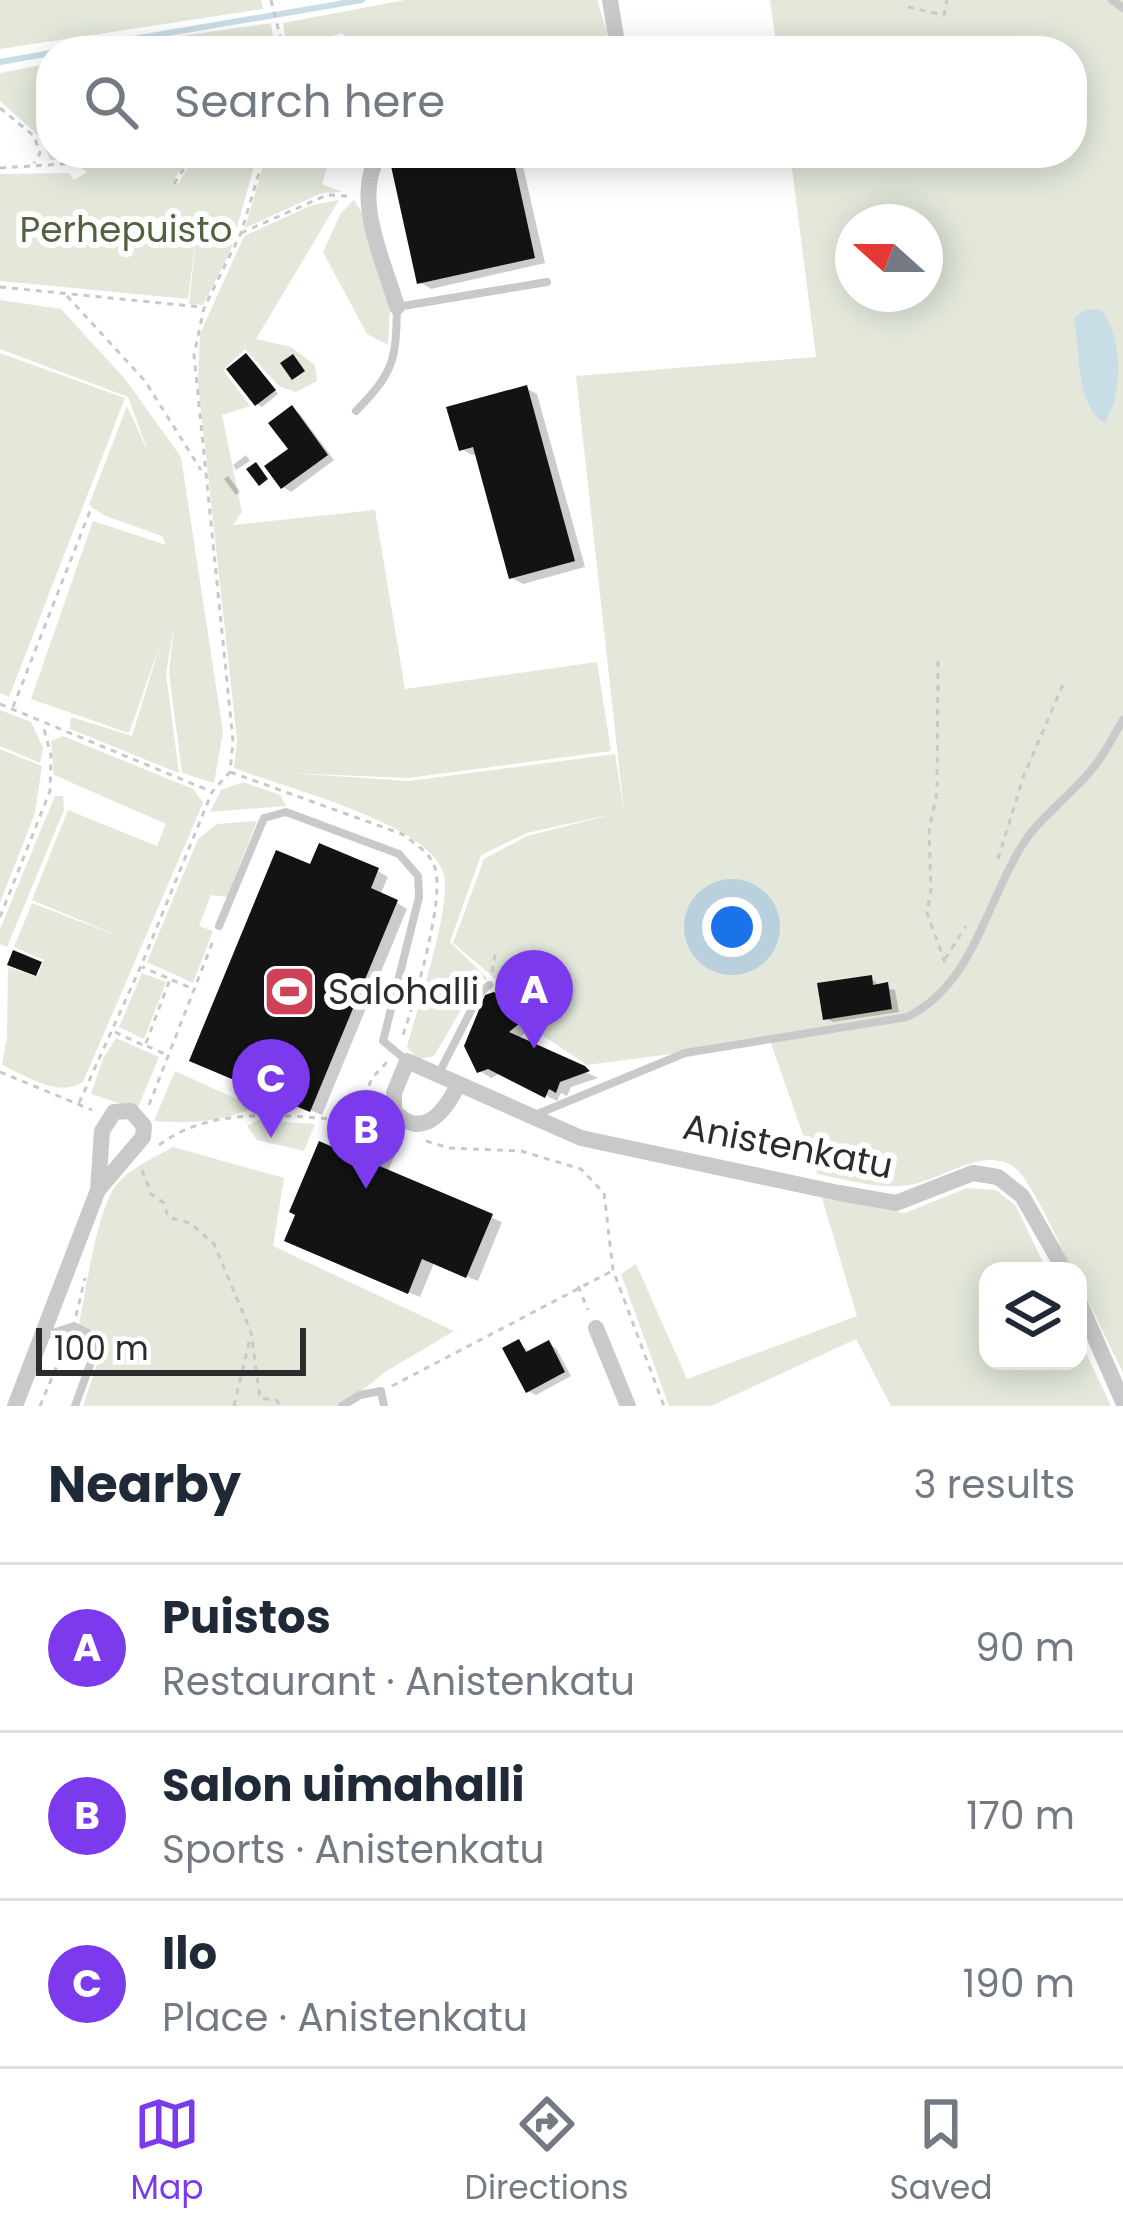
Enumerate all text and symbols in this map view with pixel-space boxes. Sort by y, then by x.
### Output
search box [36,36,1087,168]
icon: search [78,69,144,135]
text: Search here [174,70,445,133]
park label: Perhepuisto [19,204,233,255]
north arrow [835,204,943,312]
your location [702,897,762,957]
pin: A [495,950,573,1049]
sports icon: Salohalli [261,963,317,1019]
place label: Salohalli [328,966,479,1017]
pin: C [232,1039,310,1138]
pin: B [327,1090,405,1189]
street label: Anistenkatu [679,1101,897,1191]
map controls [979,1262,1087,1370]
button: layers [979,1262,1087,1370]
scale bar [36,1322,306,1375]
text: 100 m [54,1325,149,1372]
text: Nearby [48,1448,241,1520]
text: 3 results [913,1457,1075,1512]
text: Puistos [162,1586,331,1649]
text: A [73,1620,101,1675]
text: 90 m [975,1620,1075,1675]
text: Restaurant · Anistenkatu [162,1654,635,1709]
text: Salon uimahalli [162,1754,525,1817]
text: B [74,1788,100,1843]
text: 170 m [966,1788,1075,1843]
text: Sports · Anistenkatu [162,1822,545,1877]
text: Ilo [162,1922,217,1985]
text: C [72,1956,102,2011]
text: 190 m [963,1956,1075,2011]
text: Place · Anistenkatu [162,1990,528,2045]
tab: Map [131,2091,204,2213]
tab: Directions [465,2091,628,2213]
tab: Saved [890,2091,992,2213]

